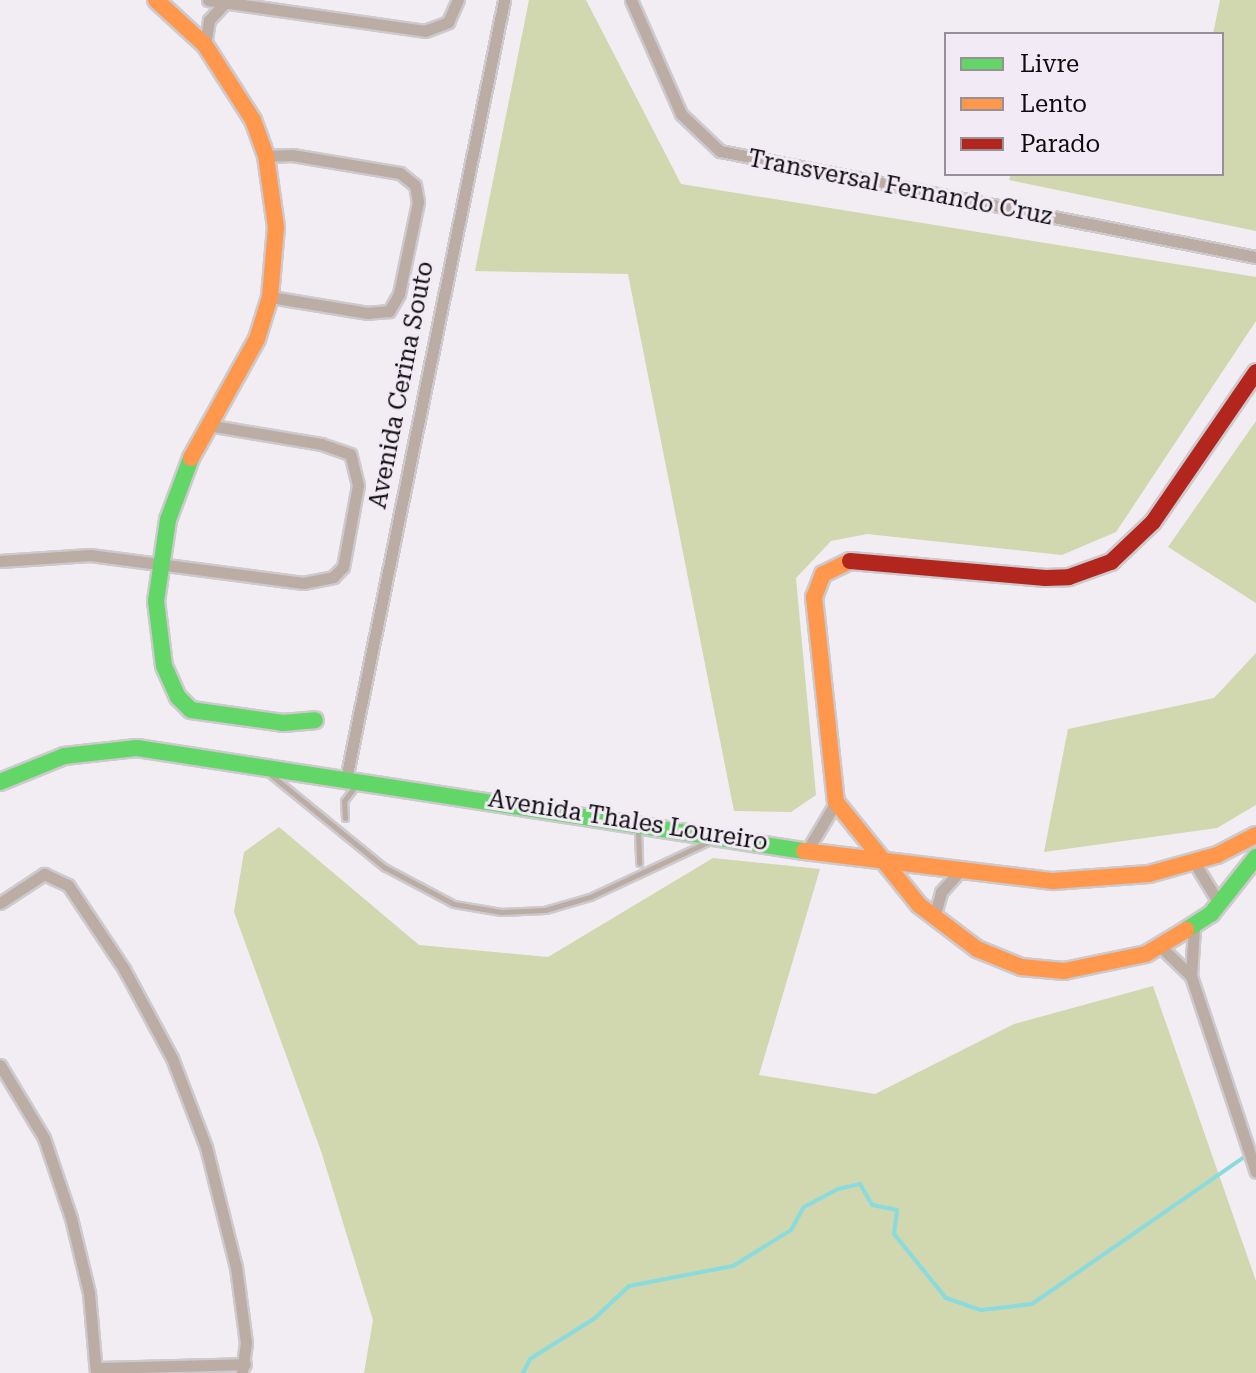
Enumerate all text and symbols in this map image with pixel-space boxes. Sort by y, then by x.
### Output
legend [944,32,1224,176]
text: Livre [1020,50,1079,78]
text: Lento [1020,90,1087,118]
text: Parado [1020,130,1100,158]
street label: Transversal Fernando Cruz [745,144,1055,232]
street label: Avenida Cerina Souto [364,259,440,511]
street label: Avenida Thales Loureiro [486,785,770,857]

